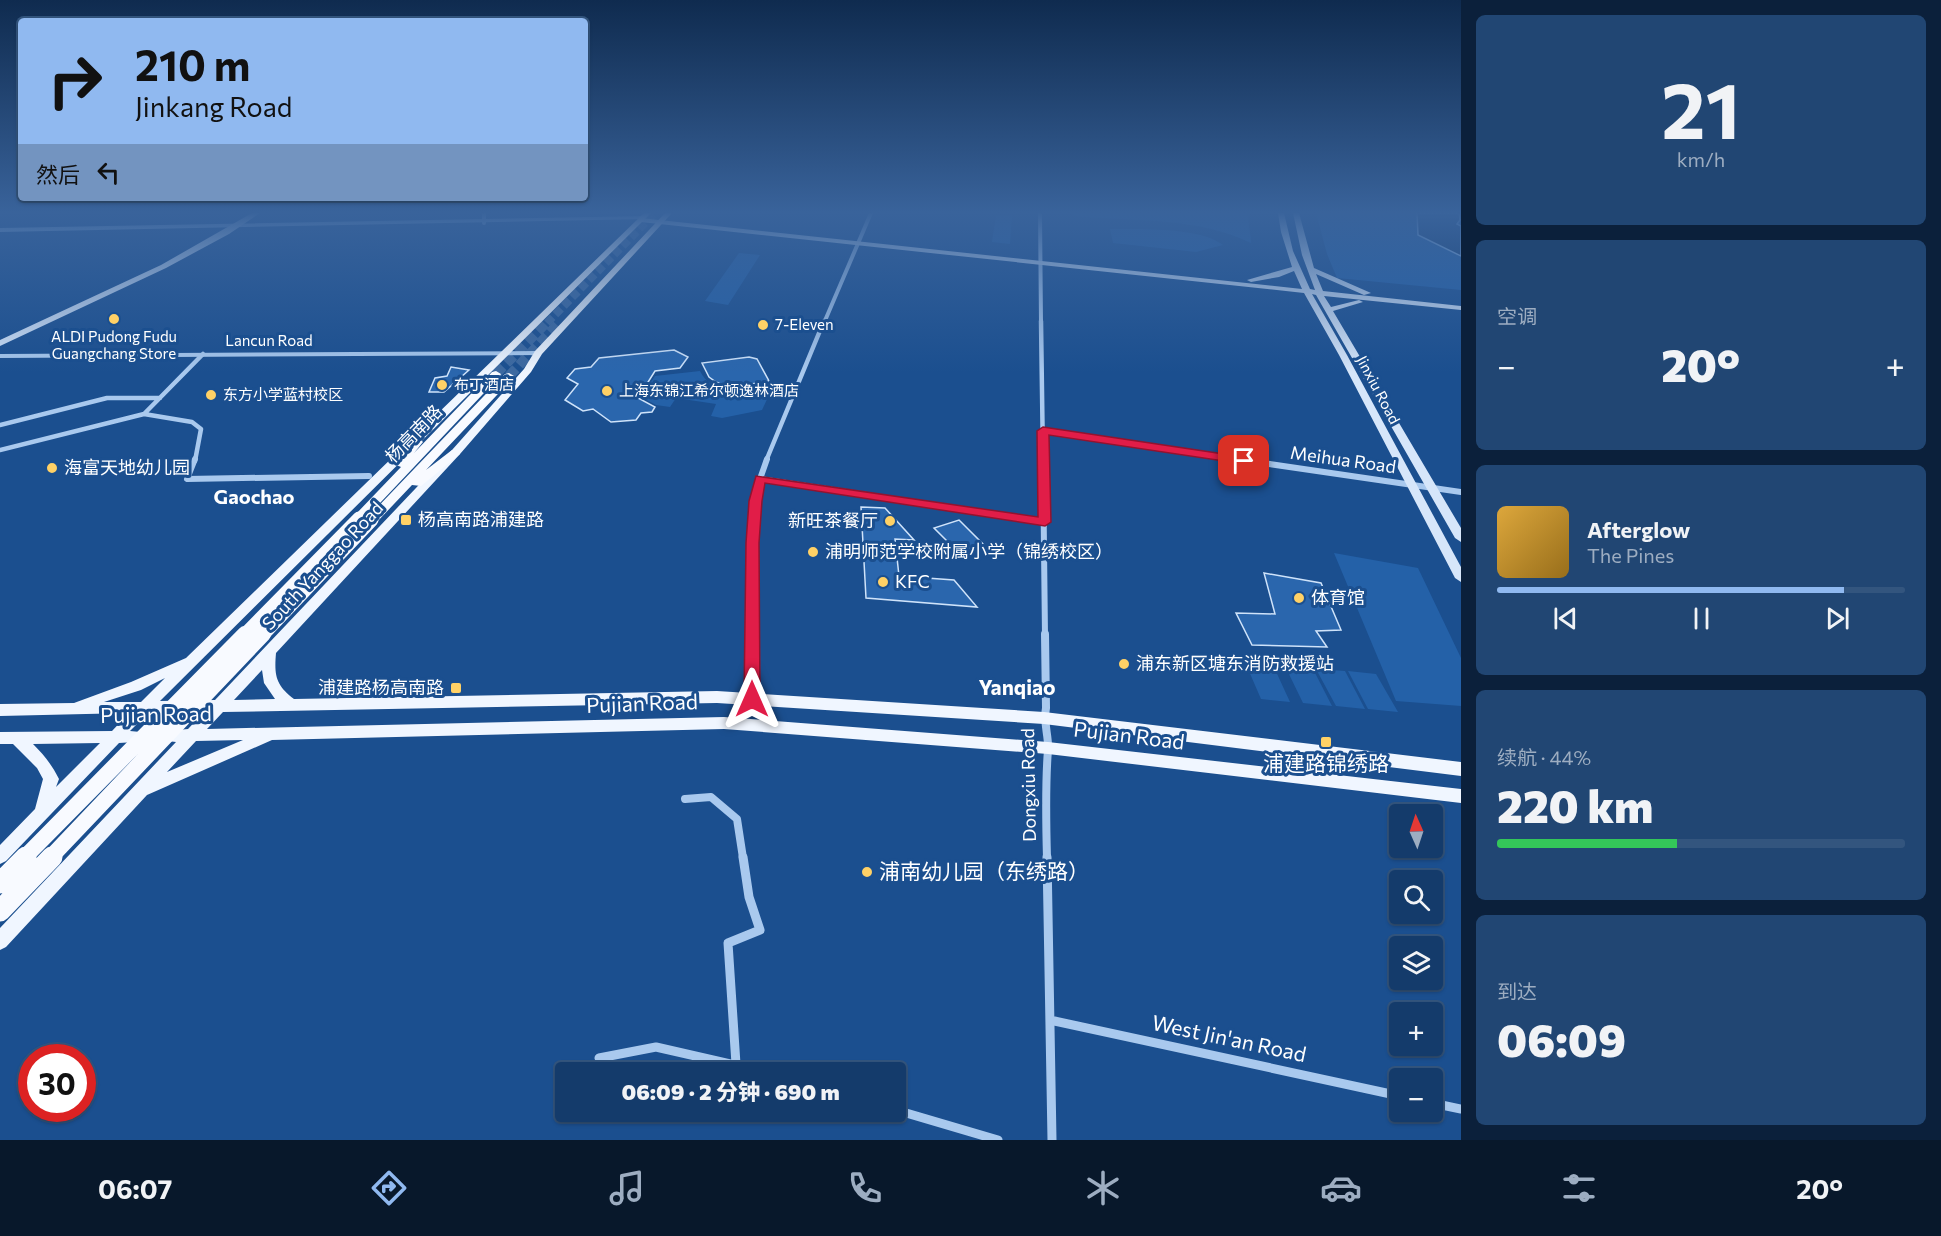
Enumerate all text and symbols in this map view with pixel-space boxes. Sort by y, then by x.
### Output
text: 210 m [135,38,250,90]
icon: right [36,42,114,120]
text: 21 [1661,60,1741,155]
text: Jinkang Road [135,90,292,123]
text: km/h [1677,147,1725,171]
icon: left [92,156,125,189]
text: 然后 [36,161,80,188]
text: 空调 [1497,304,1537,328]
marker: ALDI Pudong Fudu Guangchang Store [107,312,121,326]
place label: 7-Eleven [775,315,834,333]
marker: 7-Eleven [756,318,770,332]
place label: ALDI Pudong Fudu Guangchang Store [51,327,177,362]
street label: Lancun Road [225,331,313,349]
text: 20° [1661,336,1740,391]
text: − [1497,344,1516,385]
text: + [1886,344,1905,385]
street label: Jinxiu Road [1353,352,1404,427]
place label: 布丁酒店 [454,375,514,393]
marker: 布丁酒店 [435,378,449,392]
place label: 上海东锦江希尔顿逸林酒店 [619,381,799,399]
marker: 上海东锦江希尔顿逸林酒店 [600,384,614,398]
place label: 东方小学蓝村校区 [223,385,343,403]
marker: 东方小学蓝村校区 [204,388,218,402]
street label: 杨高南路 [380,400,446,467]
pin [1218,435,1269,486]
street label: Meihua Road [1289,441,1397,477]
icon: arrive [1227,444,1260,477]
place label: 海富天地幼儿园 [64,456,190,478]
marker: 海富天地幼儿园 [45,461,59,475]
district label: Gaochao [214,484,294,508]
street label: South Yanggao Road [257,497,387,634]
place label: 杨高南路浦建路 [418,508,544,530]
place label: 新旺茶餐厅 [788,509,878,531]
marker: 杨高南路浦建路 [399,513,413,527]
marker: 新旺茶餐厅 [883,514,897,528]
text: Afterglow [1587,516,1690,543]
place label: 浦明师范学校附属小学（锦绣校区） [825,540,1113,562]
text: The Pines [1587,543,1674,567]
marker: 浦明师范学校附属小学（锦绣校区） [806,545,820,559]
place label: KFC [895,570,930,592]
marker: KFC [876,575,890,589]
place label: 体育馆 [1311,586,1365,608]
marker: 体育馆 [1292,591,1306,605]
icon: previous [1549,602,1582,635]
icon: pause [1685,602,1718,635]
icon: next [1821,602,1854,635]
place label: 浦东新区塘东消防救援站 [1136,652,1334,674]
marker: 浦东新区塘东消防救援站 [1117,657,1131,671]
position arrow [720,667,784,731]
district label: Yanqiao [978,674,1056,699]
place label: 浦建路杨高南路 [318,676,444,698]
marker: 浦建路杨高南路 [449,681,463,695]
street label: Pujian Road [586,688,698,717]
street label: Pujian Road [100,700,212,727]
street label: Pujian Road [1072,715,1186,754]
street label: Dongxiu Road [1016,728,1040,842]
marker: 浦建路锦绣路 [1319,735,1333,749]
text: 续航 · 44% [1497,745,1591,769]
place label: 浦建路锦绣路 [1263,750,1389,775]
text: 220 km [1497,777,1653,832]
north arrow [1389,804,1443,858]
map controls [1389,804,1443,1122]
place label: 浦南幼儿园（东绣路） [879,858,1089,883]
marker: 浦南幼儿园（东绣路） [860,865,874,879]
button: search [1389,870,1443,924]
button: layers [1389,936,1443,990]
text: 到达 [1497,979,1537,1003]
button: + [1389,1002,1443,1056]
street label: West Jin'an Road [1150,1009,1309,1066]
text: 06:09 [1497,1011,1626,1066]
speed limit sign: 30 [18,1044,96,1122]
button: − [1389,1068,1443,1122]
text: 06:09 · 2 分钟 · 690 m [621,1078,840,1105]
icon: directions [368,1167,410,1209]
icon: music [606,1167,648,1209]
icon: phone [844,1167,886,1209]
icon: climate [1082,1167,1124,1209]
icon: car [1320,1167,1362,1209]
icon: filters [1558,1167,1600,1209]
text: 06:07 [98,1172,172,1205]
text: 20° [1796,1172,1843,1205]

